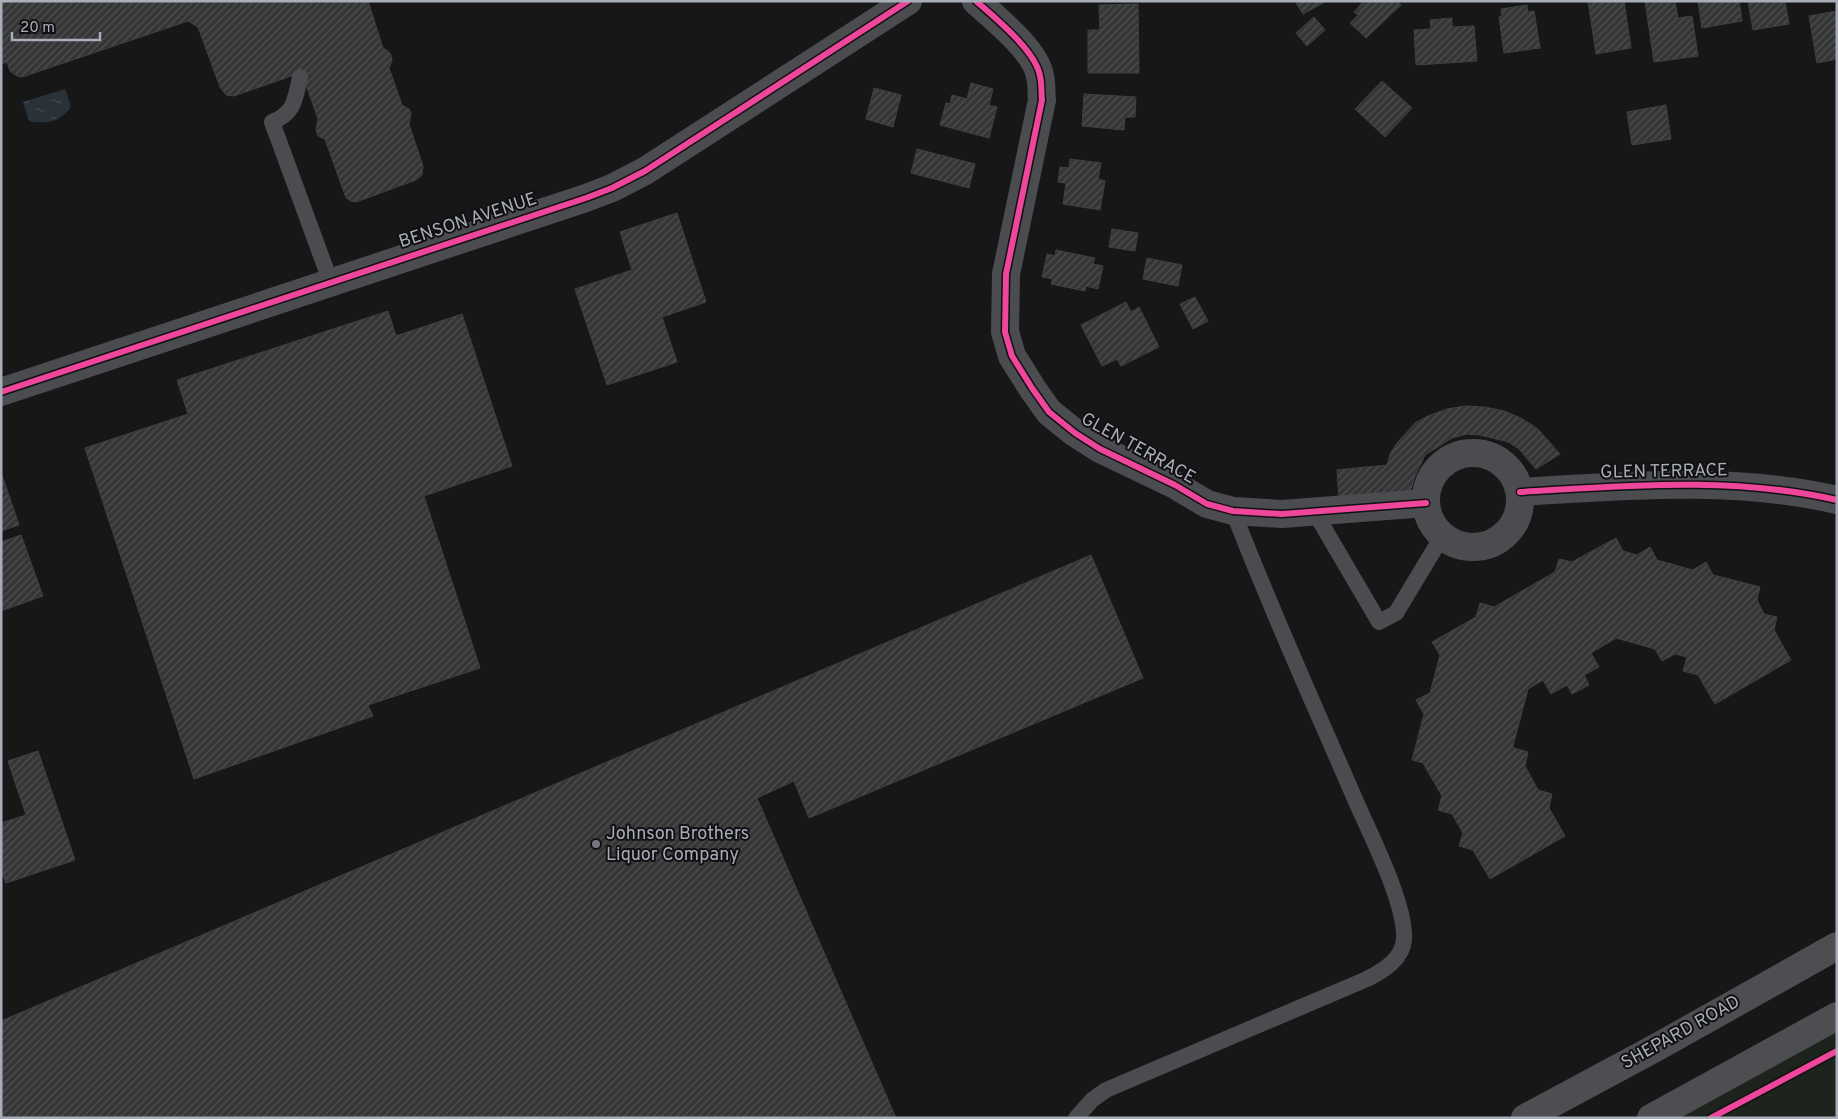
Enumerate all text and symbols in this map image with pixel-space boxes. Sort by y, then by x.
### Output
scale bar [12,10,100,42]
text: 20 m [20,19,55,38]
street label: BENSON AVENUE [396,188,540,254]
street label: GLEN TERRACE [1077,408,1199,490]
street label: GLEN TERRACE [1600,459,1728,485]
place label: Johnson Brothers Liquor Company [606,823,749,867]
marker: Johnson Brothers Liquor Company [590,838,602,850]
street label: SHEPARD ROAD [1618,991,1744,1075]

